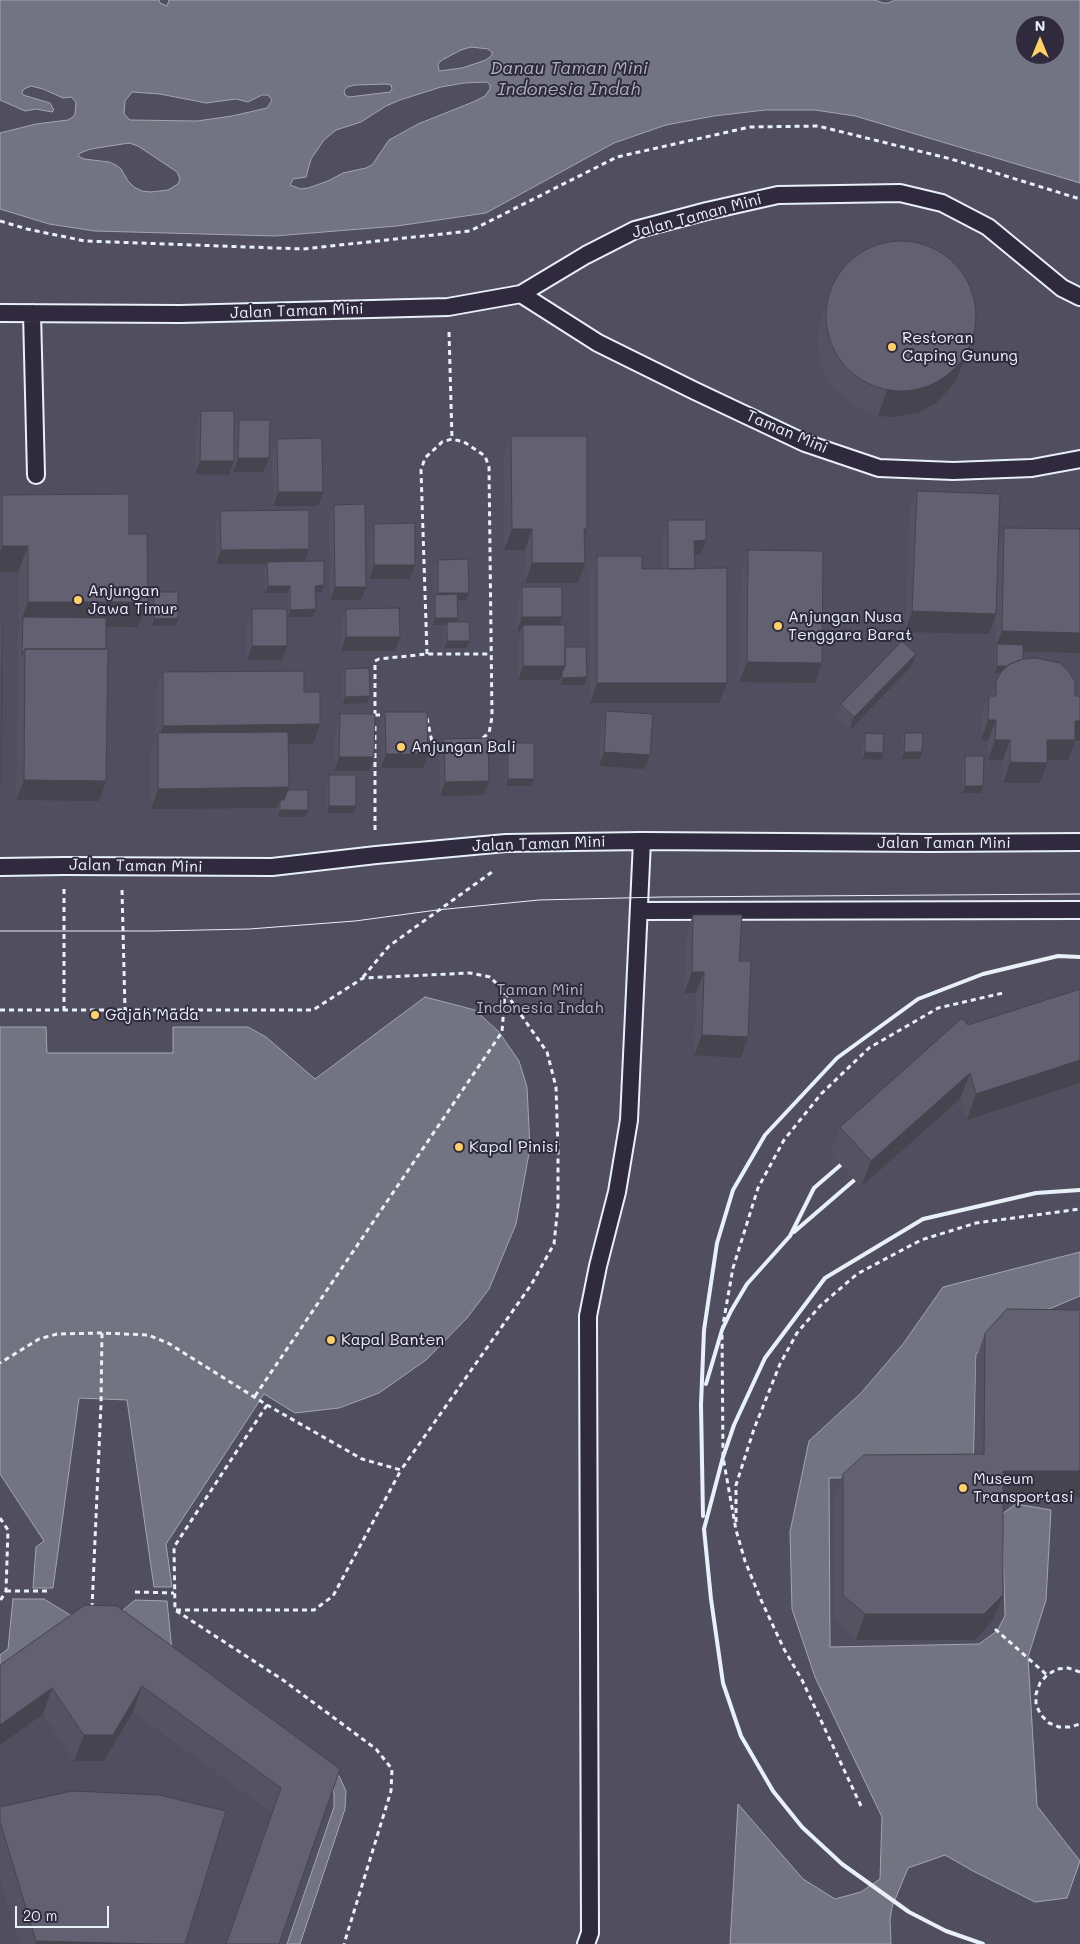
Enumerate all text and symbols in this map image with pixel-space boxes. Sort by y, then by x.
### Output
north arrow [1015,15,1065,65]
text: N [1035,16,1045,35]
water label: Danau Taman Mini Indonesia Indah [490,57,648,100]
street label: Jalan Taman Mini [630,189,764,243]
street label: Jalan Taman Mini [230,299,364,323]
place label: Restoran Caping Gunung [902,328,1018,366]
marker: Restoran Caping Gunung [886,341,898,353]
street label: Taman Mini [743,406,831,458]
place label: Anjungan Jawa Timur [88,581,178,619]
marker: Anjungan Jawa Timur [72,594,84,606]
place label: Anjungan Nusa Tenggara Barat [788,607,912,645]
marker: Anjungan Nusa Tenggara Barat [772,620,784,632]
place label: Anjungan Bali [411,737,516,757]
marker: Anjungan Bali [395,741,407,753]
street label: Jalan Taman Mini [472,832,606,856]
street label: Jalan Taman Mini [877,833,1011,853]
street label: Jalan Taman Mini [69,855,203,877]
park label: Taman Mini Indonesia Indah [476,980,604,1018]
place label: Gajah Mada [105,1005,199,1025]
marker: Gajah Mada [89,1009,101,1021]
place label: Kapal Pinisi [469,1137,559,1157]
marker: Kapal Pinisi [453,1141,465,1153]
place label: Kapal Banten [341,1330,444,1350]
marker: Kapal Banten [325,1334,337,1346]
place label: Museum Transportasi [973,1469,1074,1507]
marker: Museum Transportasi [957,1482,969,1494]
scale bar [18,1896,111,1928]
text: 20 m [23,1905,57,1925]

